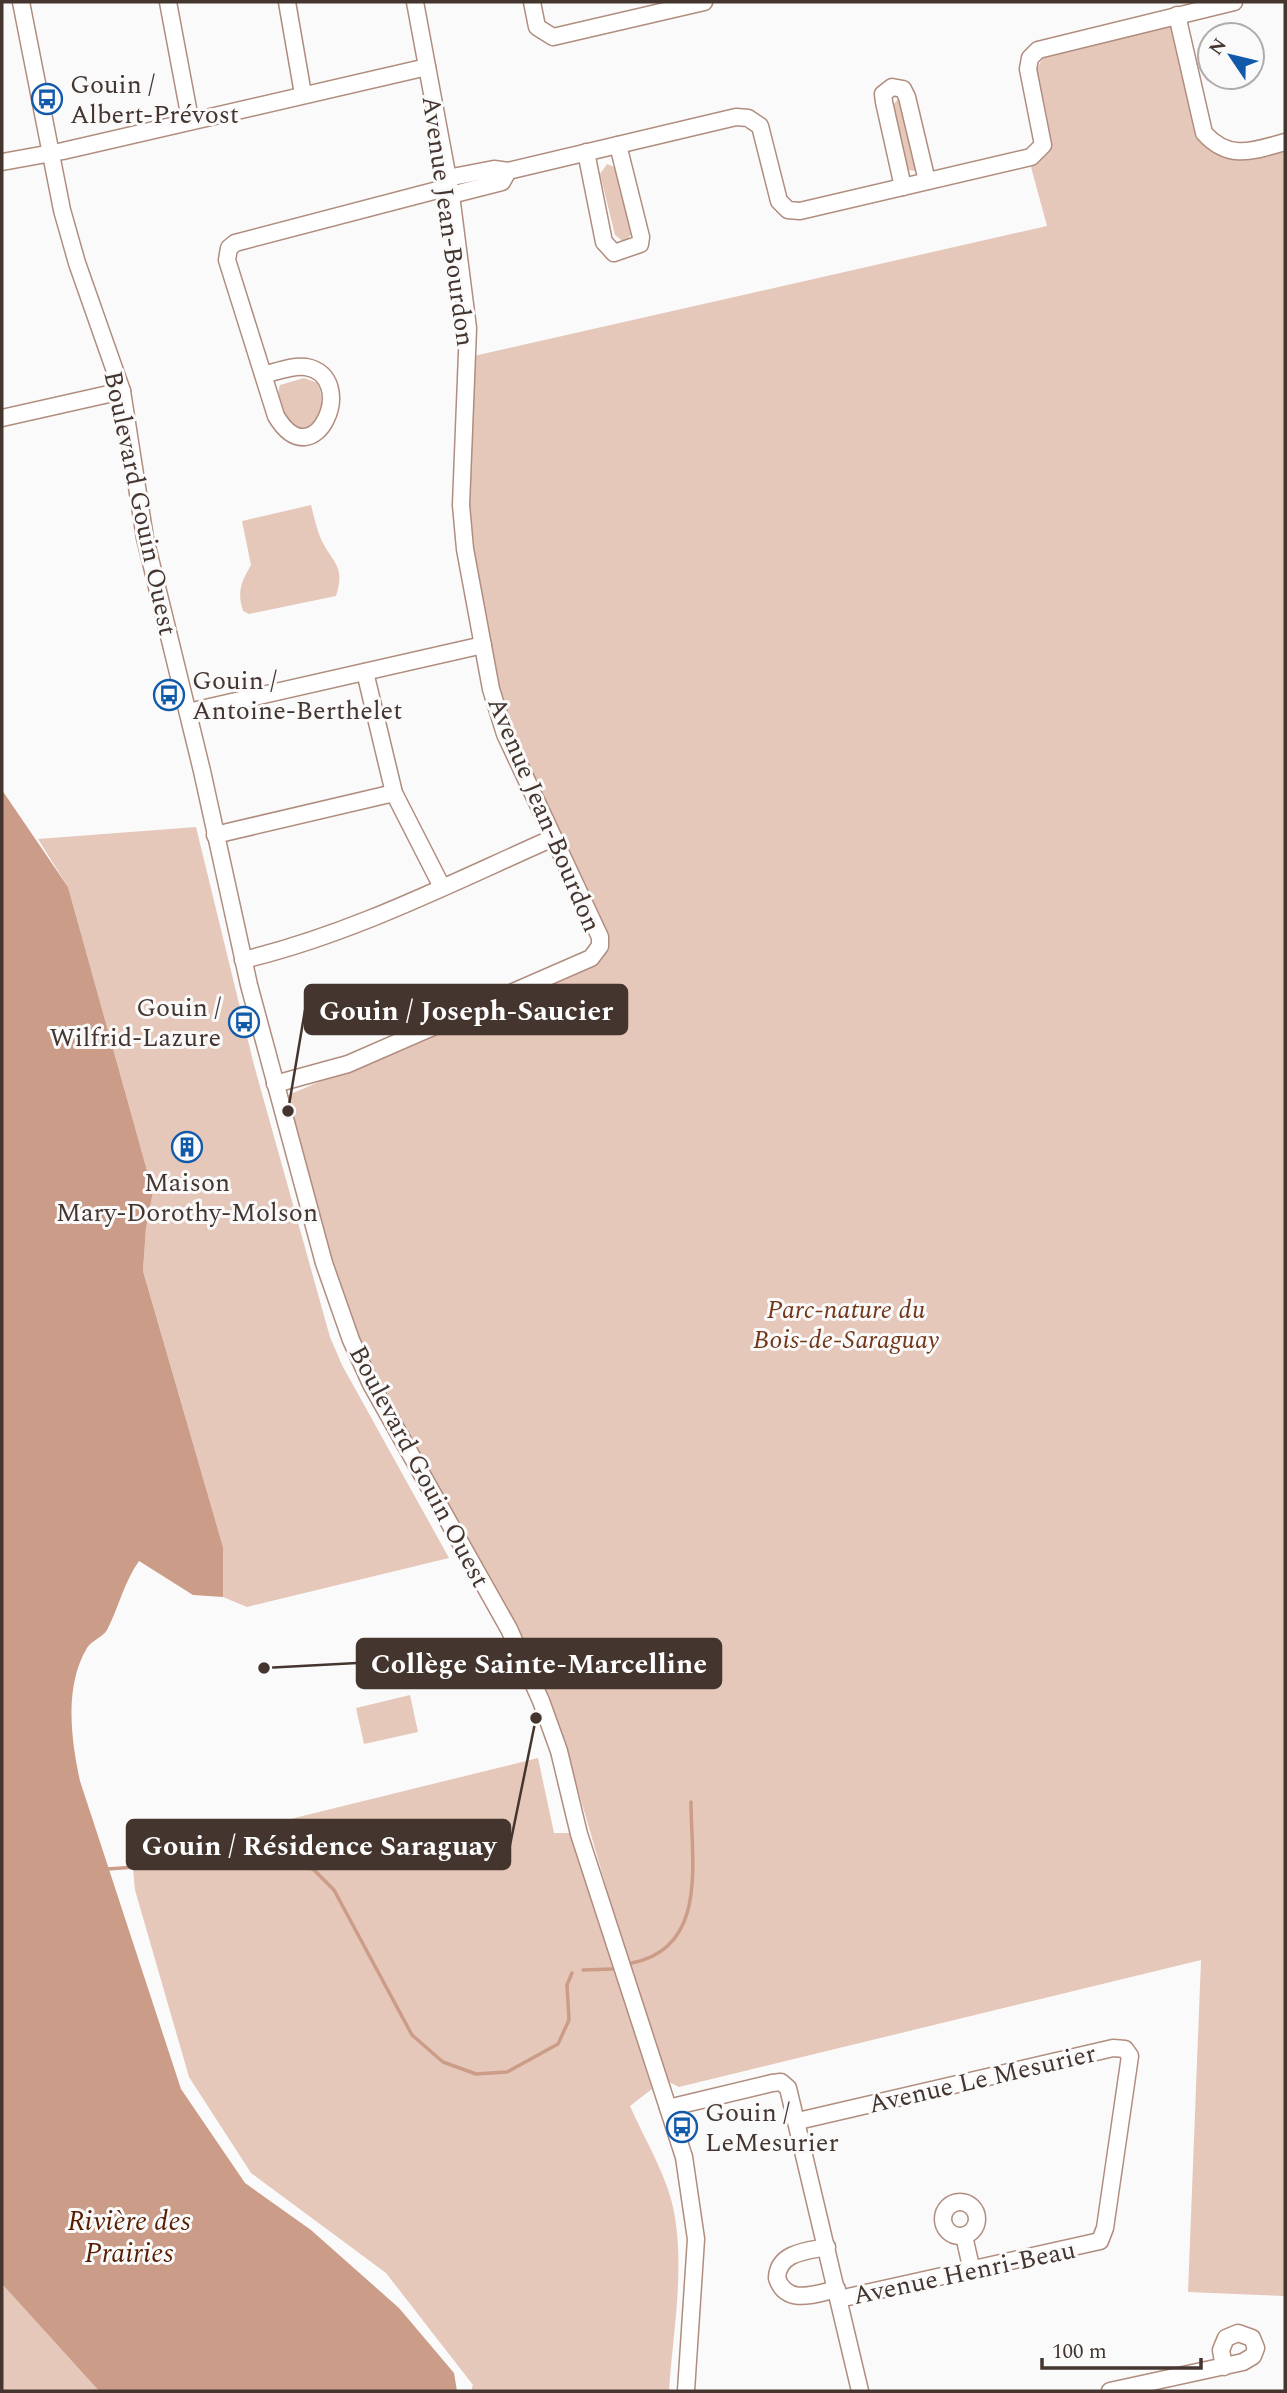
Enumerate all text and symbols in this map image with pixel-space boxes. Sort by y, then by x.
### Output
north arrow [1196,21,1266,91]
text: N [1202,32,1235,62]
place label: Gouin / Albert-Prévost [70,65,239,135]
bus stop icon: Gouin / Albert-Prévost [30,82,64,116]
street label: Avenue Jean-Bourdon [411,93,485,349]
street label: Boulevard Gouin Ouest [92,367,188,639]
place label: Gouin / Antoine-Berthelet [192,661,402,731]
bus stop icon: Gouin / Antoine-Berthelet [152,678,186,712]
street label: Avenue Jean-Bourdon [476,690,612,938]
callout: Gouin / Joseph-Saucier [305,985,627,1034]
place label: Gouin / Wilfrid-Lazure [49,988,221,1058]
text: Gouin / Joseph-Saucier [319,990,613,1033]
bus stop icon: Gouin / Wilfrid-Lazure [227,1005,261,1039]
building icon: Maison Mary-Dorothy-Molson [170,1130,204,1164]
place label: Maison Mary-Dorothy-Molson [56,1163,318,1233]
park label: Parc-nature du Bois-de-Saraguay [753,1290,939,1360]
street label: Boulevard Gouin Ouest [338,1338,500,1595]
callout: Collège Sainte-Marcelline [357,1639,721,1688]
text: Collège Sainte-Marcelline [371,1643,707,1686]
callout: Gouin / Résidence Saraguay [127,1820,510,1869]
text: Gouin / Résidence Saraguay [142,1825,498,1868]
street label: Avenue Le Mesurier [864,2033,1100,2125]
place label: Gouin / LeMesurier [705,2093,839,2163]
bus stop icon: Gouin / LeMesurier [665,2110,699,2144]
water label: Rivière des Prairies [67,2200,191,2275]
street label: Avenue Henri-Beau [849,2230,1079,2316]
scale bar [1042,2326,1201,2370]
text: 100 m [1052,2336,1107,2368]

